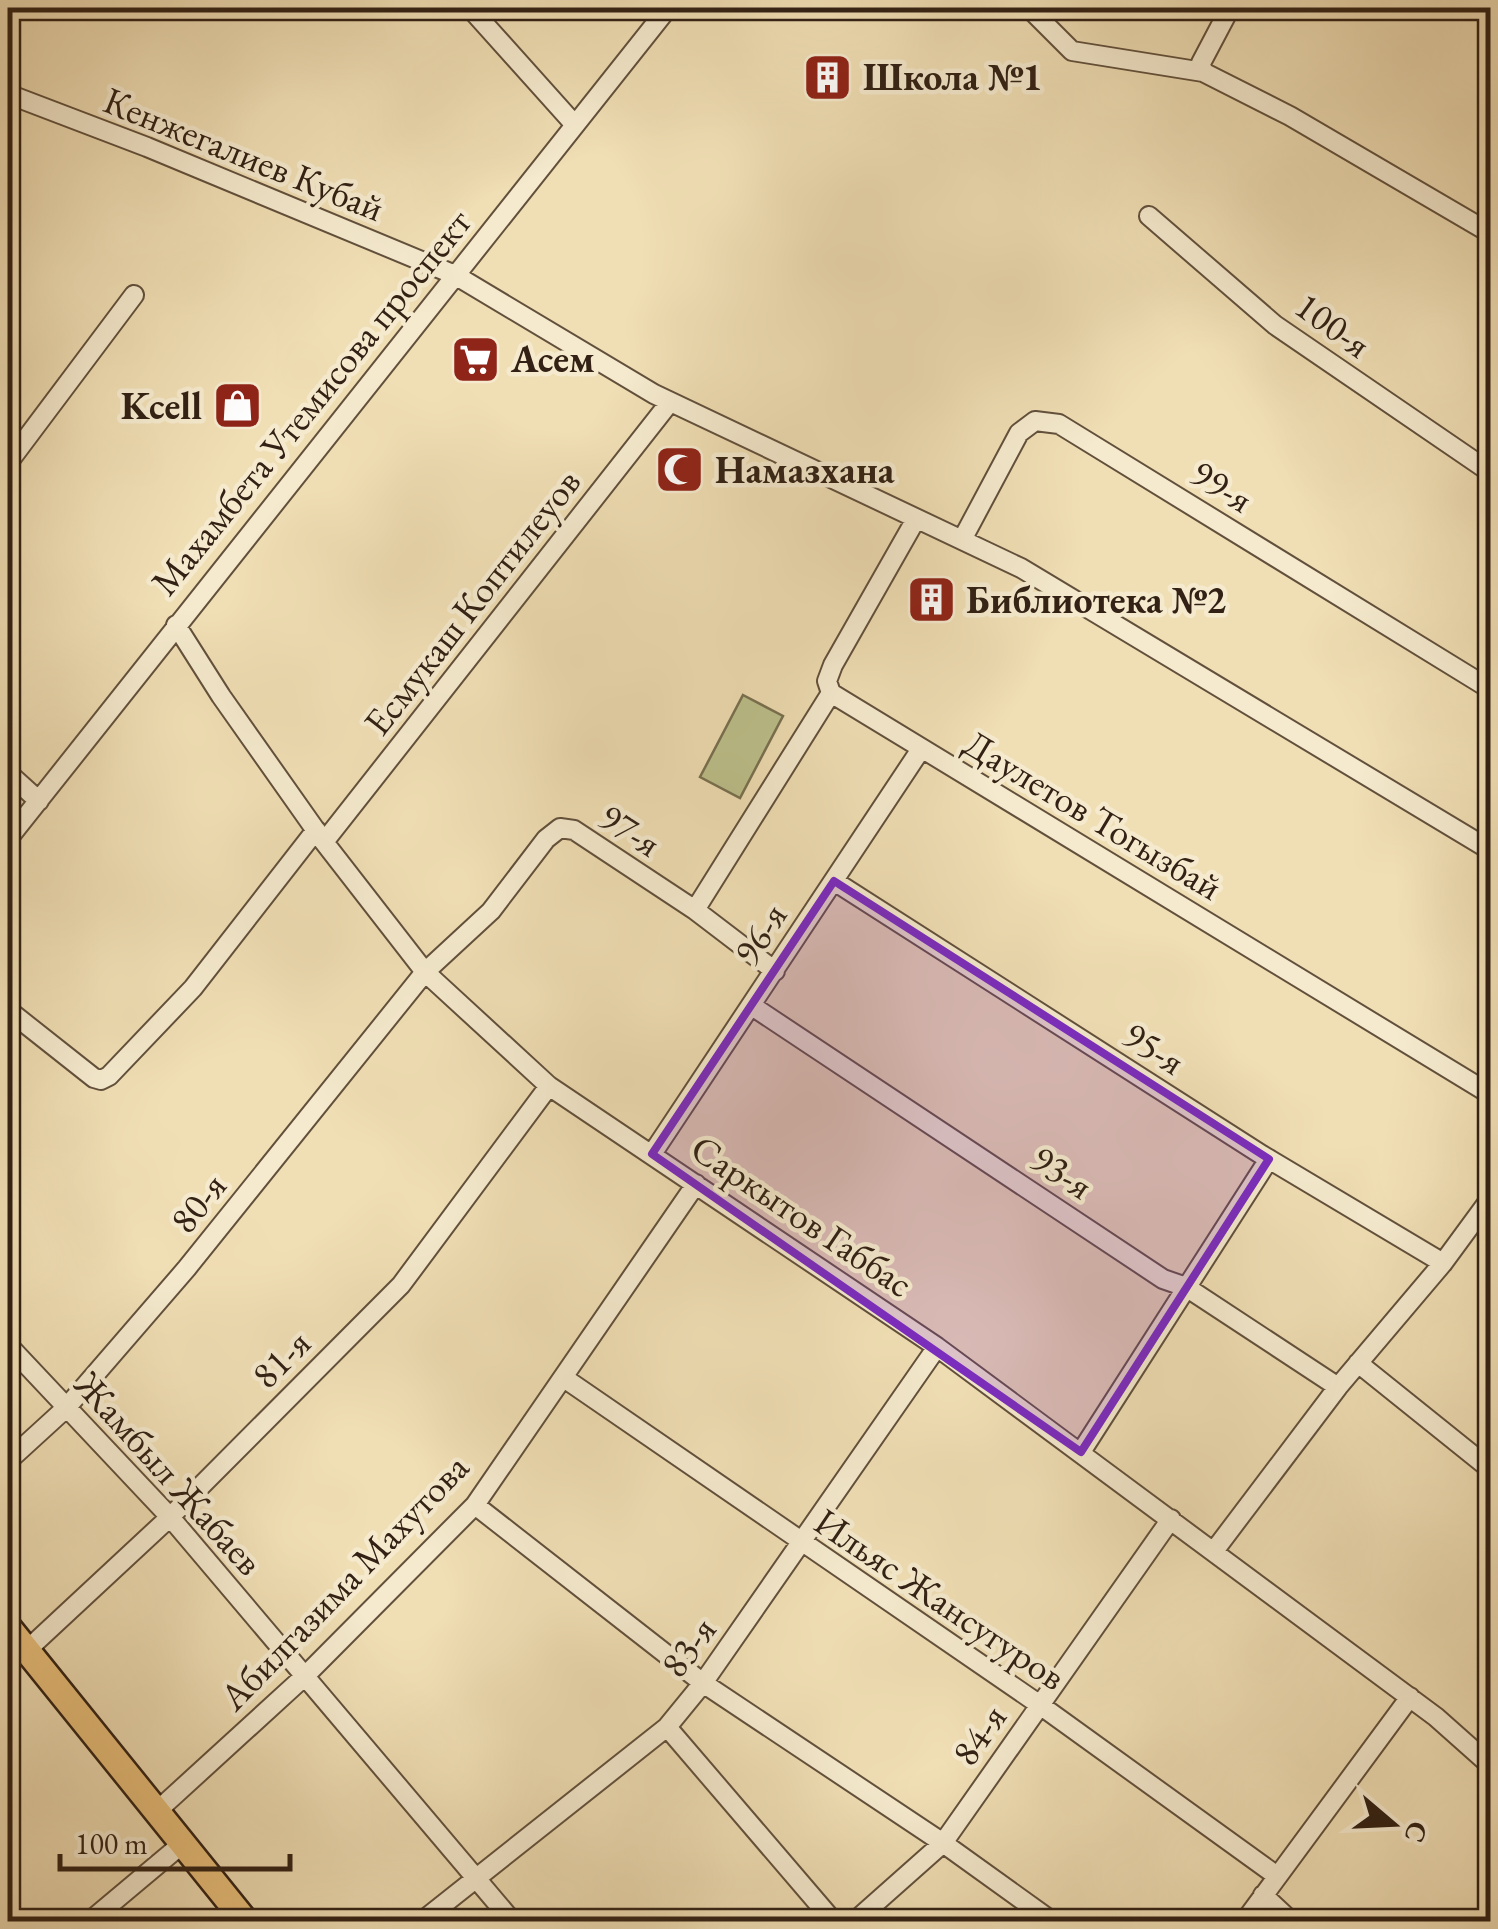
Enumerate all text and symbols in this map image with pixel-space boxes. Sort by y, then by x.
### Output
building icon: Школа №1 [802,51,854,103]
place label: Школа №1 [863,52,1042,101]
street label: Кенжегалиев Кубай [97,75,391,232]
street label: Махамбета Утемисова проспект [140,198,482,605]
street label: 100-я [1286,281,1381,369]
supermarket icon: Асем [450,333,502,385]
place label: Асем [510,334,595,383]
shop icon: Kcell [211,380,263,432]
place label: Kcell [121,381,202,430]
mosque icon: Намазхана [654,444,706,496]
place label: Намазхана [715,445,895,494]
street label: 99-я [1182,448,1262,523]
street label: Есмукаш Коптилеуов [352,459,591,745]
building icon: Библиотека №2 [905,574,957,626]
place label: Библиотека №2 [966,575,1226,624]
street label: Даулетов Тогызбай [955,718,1231,911]
street label: 97-я [590,792,670,868]
street label: 96-я [722,894,798,974]
street label: 95-я [1114,1010,1194,1086]
street label: Саркытов Габбас [682,1123,923,1308]
street label: 93-я [1022,1133,1102,1210]
street label: 80-я [158,1162,237,1243]
street label: 81-я [241,1319,321,1399]
street label: Жамбыл Жабаев [64,1359,274,1585]
street label: Абилгазима Махутова [208,1442,479,1721]
street label: Ильяс Жансугуров [805,1496,1075,1701]
street label: 83-я [649,1606,726,1687]
street label: 84-я [940,1694,1017,1775]
north arrow [1343,1774,1443,1874]
scale bar [60,1809,290,1871]
text: С [1396,1817,1437,1847]
text: 100 m [75,1824,148,1863]

